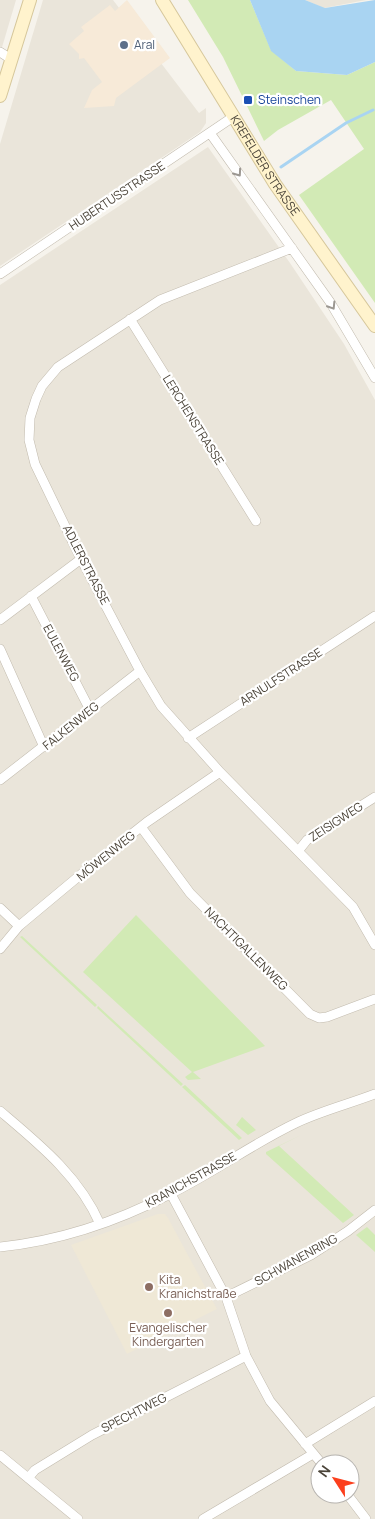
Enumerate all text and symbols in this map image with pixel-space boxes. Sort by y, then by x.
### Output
place label: Aral [134,36,155,53]
marker: Aral [118,39,130,51]
place label: Steinschen [258,91,321,108]
marker: Steinschen [242,94,254,106]
street label: KREFELDER STRASSE [227,112,304,219]
street label: HUBERTUSSTRASSE [65,157,168,234]
one-way arrow [232,167,241,177]
one-way arrow [325,300,335,309]
street label: LERCHENSTRASSE [159,371,228,468]
street label: ADLERSTRASSE [59,522,114,608]
street label: EULENWEG [39,621,84,685]
street label: ARNULFSTRASSE [236,643,325,710]
street label: FALKENWEG [39,697,103,754]
street label: ZEISIGWEG [305,797,367,845]
street label: MÖWENWEG [73,826,139,885]
street label: NACHTIGALLENWEG [201,903,292,995]
street label: KRANICHSTRASSE [142,1147,239,1212]
street label: SCHWANENRING [251,1229,341,1289]
place label: Kita Kranichstraße [159,1271,237,1302]
marker: Kita Kranichstraße [143,1281,155,1293]
marker: Evangelischer Kindergarten [162,1307,174,1319]
place label: Evangelischer Kindergarten [129,1319,207,1350]
street label: SPECHTWEG [98,1389,170,1436]
north arrow [310,1454,360,1504]
text: N [313,1461,335,1481]

